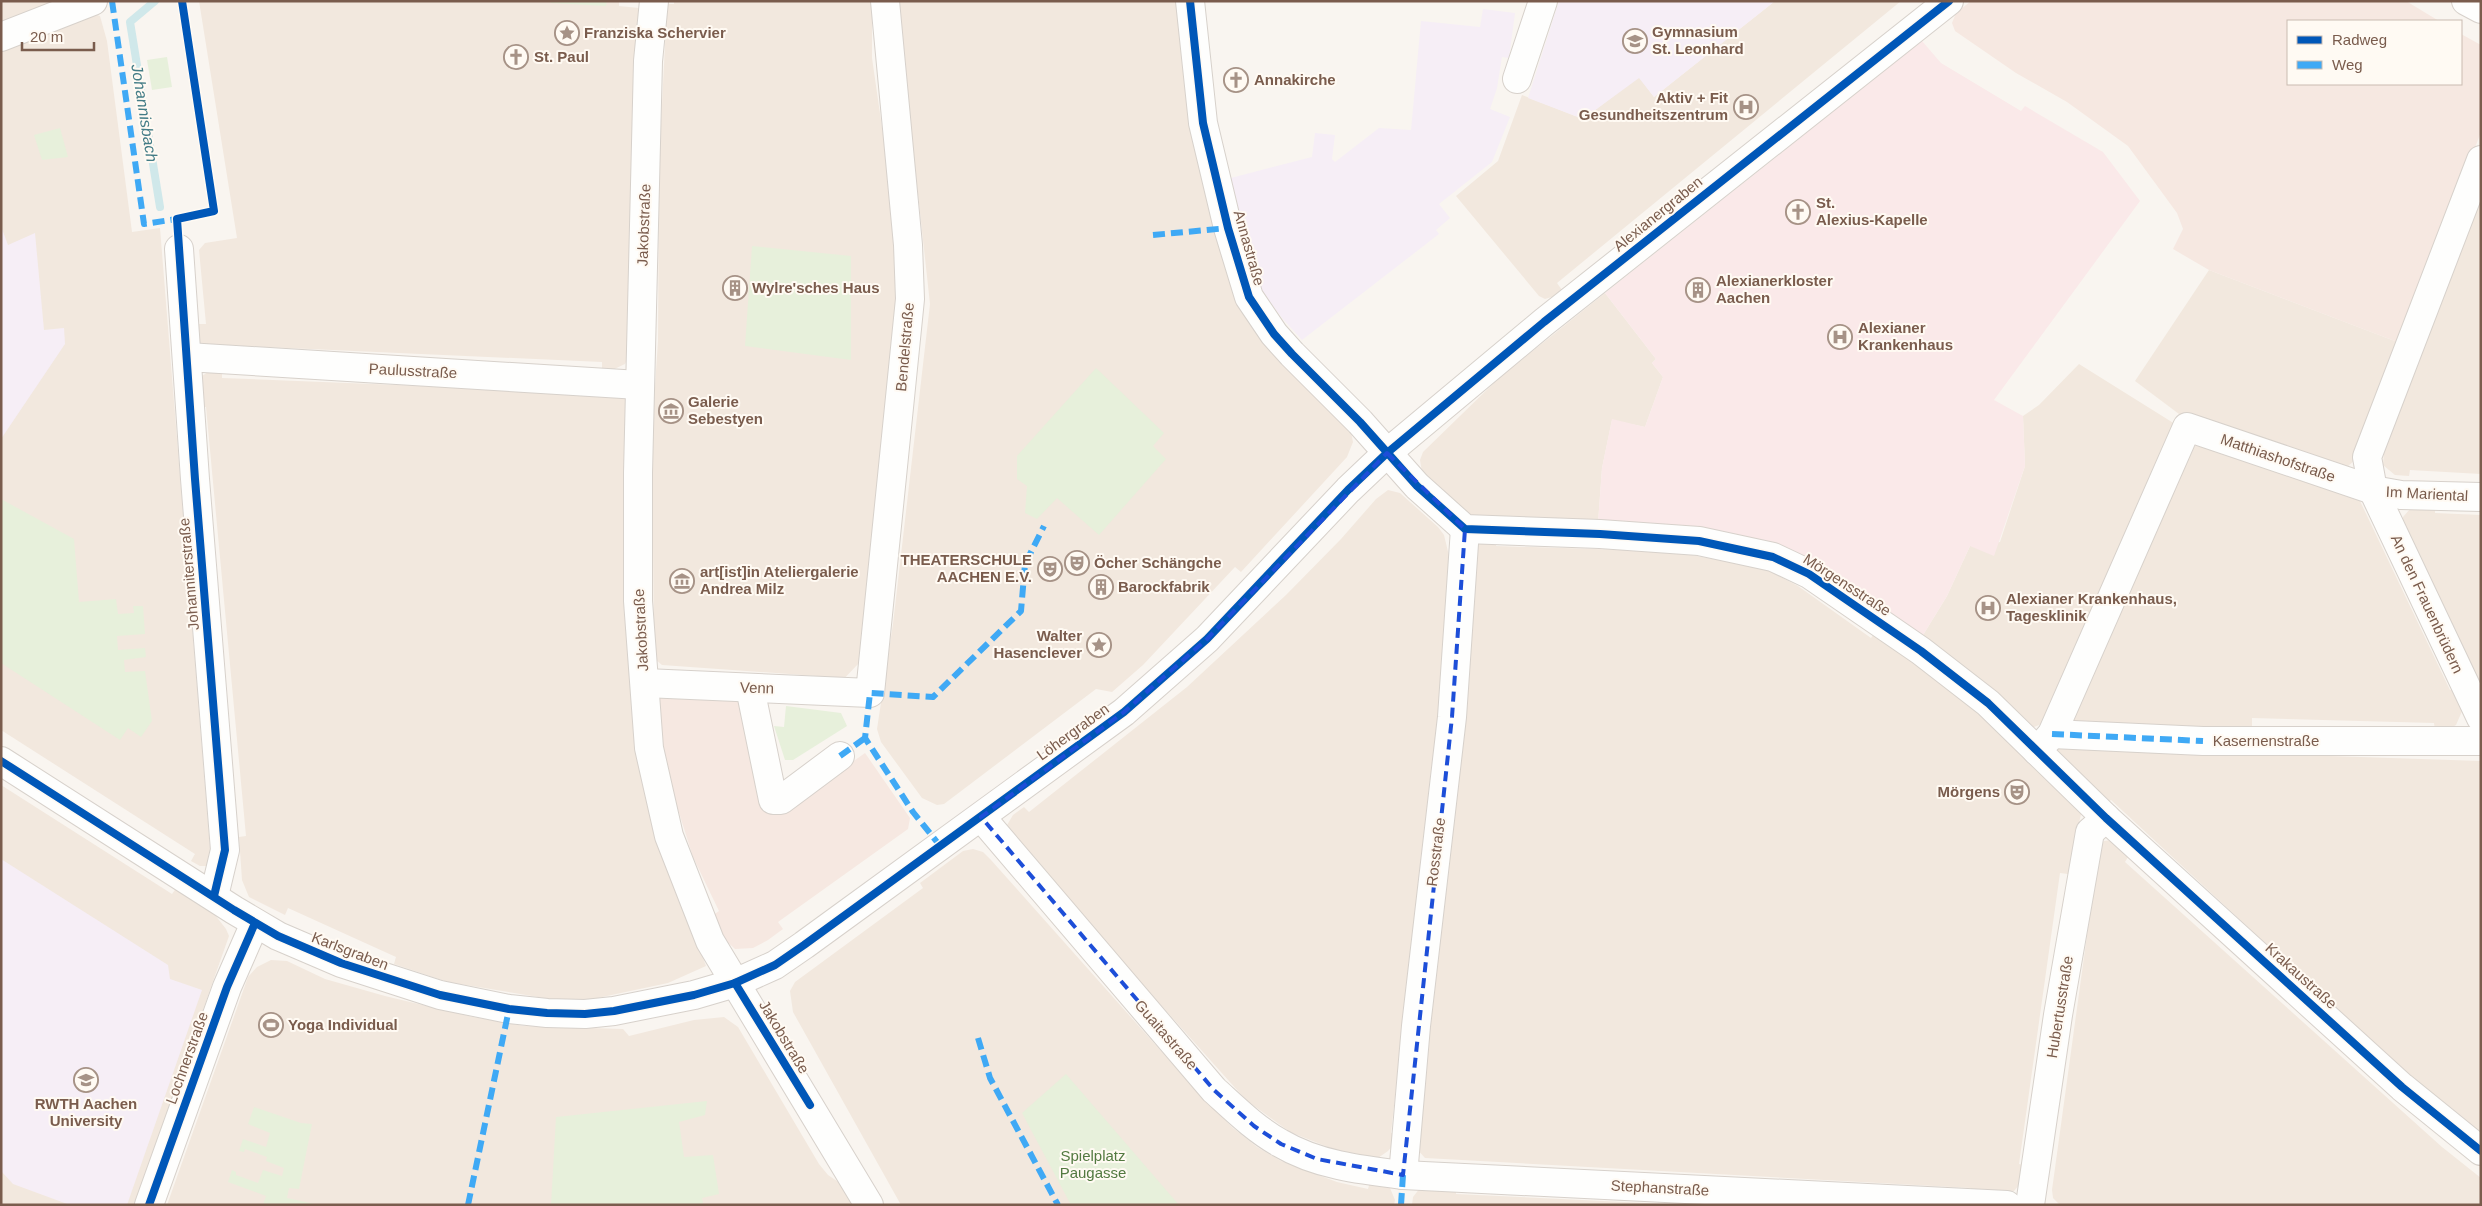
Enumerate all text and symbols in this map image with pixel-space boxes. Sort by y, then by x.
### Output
scale bar [22,20,95,52]
place icon: Franziska Schervier [554,20,580,46]
legend [2287,20,2462,85]
place label: Gymnasium St. Leonhard [1652,23,1744,57]
place label: Franziska Schervier [584,24,726,41]
text: 20 m [30,28,63,45]
school or university icon: Gymnasium St. Leonhard [1622,28,1648,54]
text: Radweg [2332,31,2387,48]
church icon: St. Paul [503,44,529,70]
place label: St. Paul [534,48,589,65]
text: Weg [2332,56,2363,73]
water label: Johannisbach [128,62,161,163]
church icon: Annakirche [1223,67,1249,93]
place label: Annakirche [1254,71,1336,88]
place label: Aktiv + Fit Gesundheitszentrum [1579,89,1728,123]
hospital icon: Aktiv + Fit Gesundheitszentrum [1733,94,1759,120]
street label: Alexianergraben [1610,173,1705,255]
street label: Jakobstraße [634,183,653,267]
place label: St. Alexius-Kapelle [1816,194,1928,228]
church icon: St. Alexius-Kapelle [1785,199,1811,225]
street label: Annastraße [1231,208,1268,287]
place label: Alexianerkloster Aachen [1716,272,1833,306]
building icon: Wylre'sches Haus [722,275,748,301]
building icon: Alexianerkloster Aachen [1685,277,1711,303]
place label: Wylre'sches Haus [752,279,880,296]
street label: Bendelstraße [892,302,917,392]
place label: Alexianer Krankenhaus [1858,319,1953,353]
hospital icon: Alexianer Krankenhaus [1827,324,1853,350]
street label: Paulusstraße [368,360,458,381]
place label: Galerie Sebestyen [688,393,763,427]
museum icon: Galerie Sebestyen [658,398,684,424]
street label: Matthiashofstraße [2219,430,2338,485]
street label: Im Mariental [2385,483,2469,504]
street label: Johanniterstraße [175,517,202,631]
street label: An den Frauenbrüdern [2388,532,2467,676]
theatre icon: Öcher Schängche [1064,550,1090,576]
street label: Mörgensstraße [1800,550,1894,619]
place label: THEATERSCHULE AACHEN E.V. [901,551,1032,585]
place label: Öcher Schängche [1094,554,1222,571]
theatre icon: THEATERSCHULE AACHEN E.V. [1037,556,1063,582]
place label: art[ist]in Ateliergalerie Andrea Milz [700,563,859,597]
museum icon: art[ist]in Ateliergalerie Andrea Milz [669,568,695,594]
building icon: Barockfabrik [1088,574,1114,600]
place label: Barockfabrik [1118,578,1210,595]
street label: Jakobstraße [630,588,651,672]
place label: Alexianer Krankenhaus, Tagesklinik [2006,590,2177,624]
hospital icon: Alexianer Krankenhaus, Tagesklinik [1975,595,2001,621]
place label: Walter Hasenclever [994,627,1082,661]
place icon: Walter Hasenclever [1086,632,1112,658]
street label: Venn [740,678,774,697]
street label: Löhergraben [1033,700,1112,763]
street label: Kasernenstraße [2213,732,2319,749]
theatre icon: Mörgens [2004,779,2030,805]
place label: Mörgens [1937,783,2000,800]
street label: Rosstraße [1423,817,1448,887]
street label: Karlsgraben [309,928,391,973]
street label: Krakaustraße [2262,939,2340,1012]
street label: Hubertusstraße [2043,955,2076,1059]
street label: Guaitastraße [1132,996,1201,1073]
street label: Jakobstraße [756,997,813,1076]
street label: Lochnerstraße [162,1009,211,1106]
sports icon: Yoga Individual [258,1012,284,1038]
place label: Yoga Individual [288,1016,398,1033]
school or university icon: RWTH Aachen University [73,1067,99,1093]
place label: RWTH Aachen University [35,1095,137,1129]
park label: Spielplatz Paugasse [1060,1147,1126,1181]
street label: Stephanstraße [1610,1176,1710,1199]

